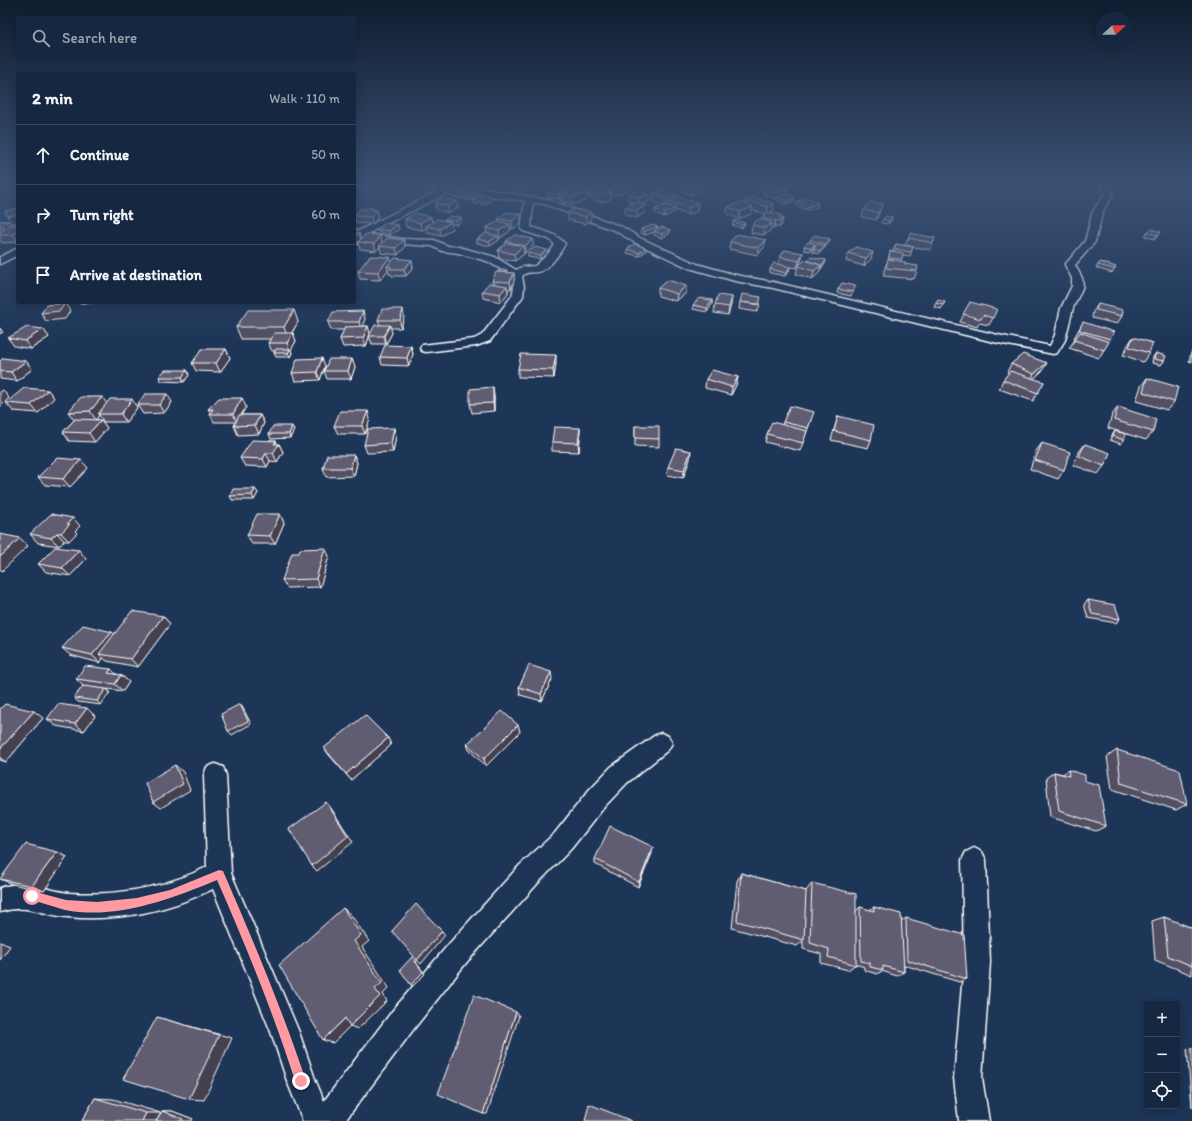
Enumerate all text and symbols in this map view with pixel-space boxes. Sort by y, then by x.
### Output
north arrow [1096,12,1132,48]
search box [16,16,356,60]
icon: search [30,27,52,49]
text: Search here [62,29,137,47]
text: 2 min [32,88,72,108]
text: Walk · 110 m [269,91,340,106]
icon: ahead [32,144,54,166]
text: Continue [70,146,129,164]
text: 50 m [311,147,340,162]
icon: right [32,204,54,226]
text: Turn right [70,206,134,224]
text: 60 m [311,207,340,222]
icon: arrive [32,264,54,286]
text: Arrive at destination [70,266,202,284]
route start [23,887,41,905]
map controls [1144,1001,1180,1109]
button: + [1144,1001,1180,1037]
button: − [1144,1037,1180,1073]
route end [292,1072,310,1090]
button: locate [1144,1073,1180,1109]

